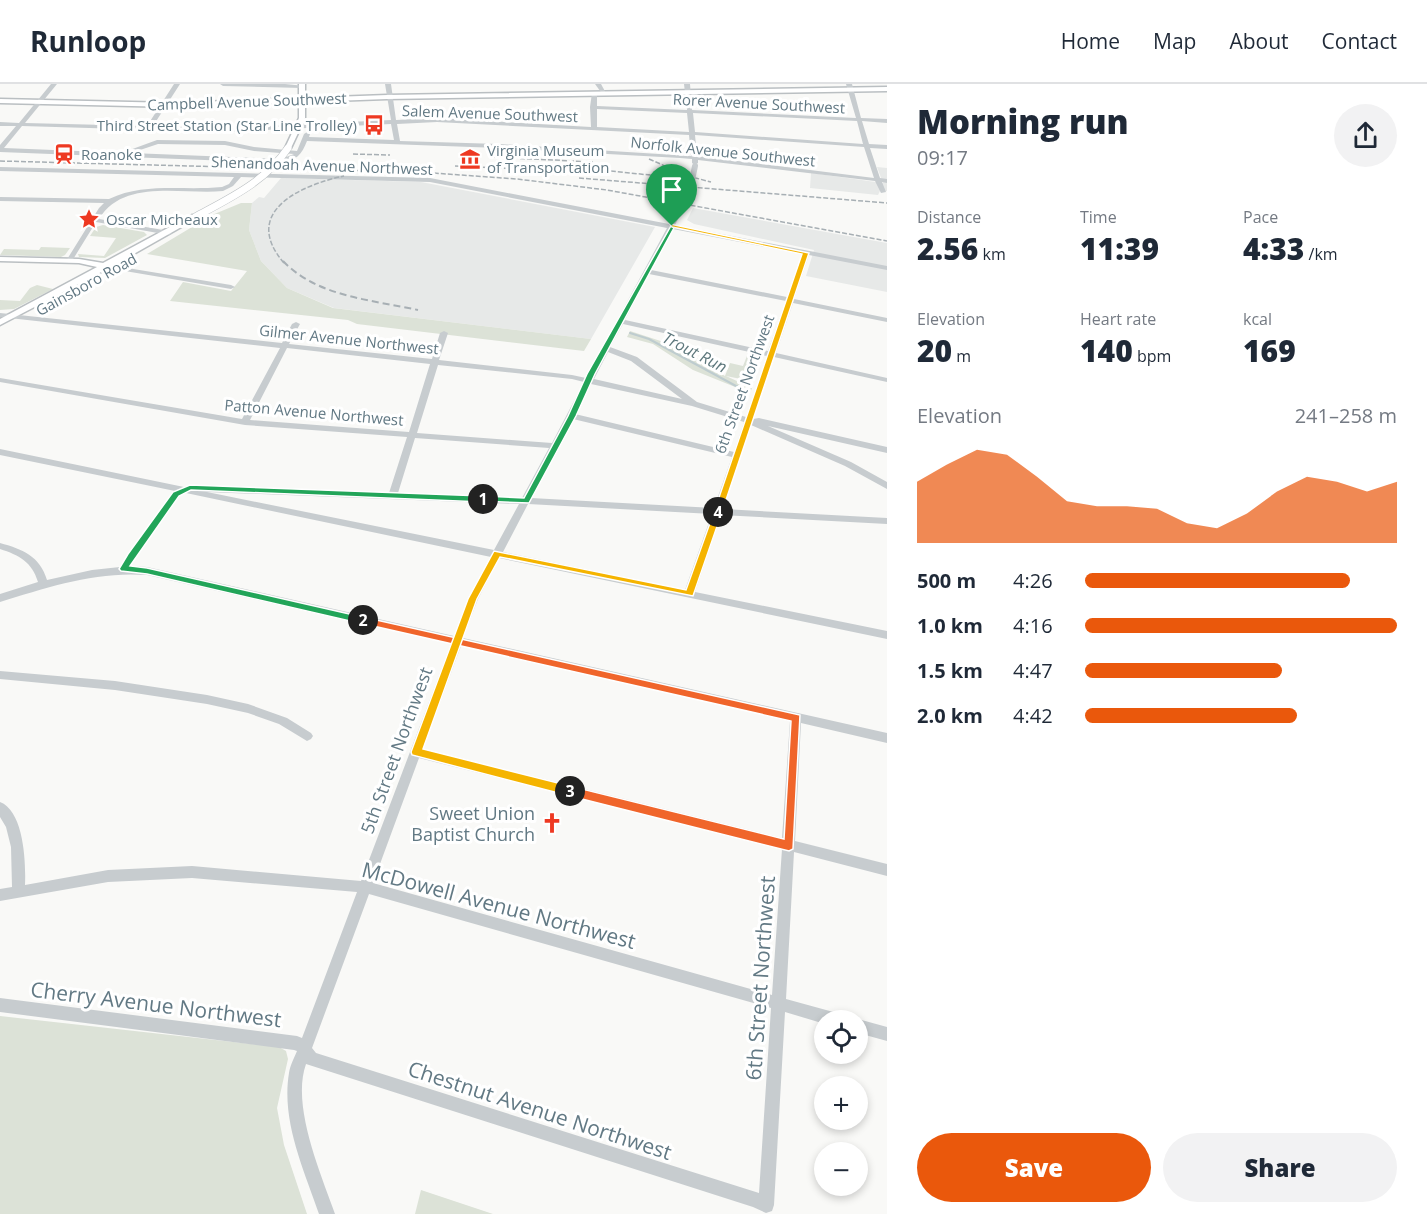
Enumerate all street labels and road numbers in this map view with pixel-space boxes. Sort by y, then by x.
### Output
street label: Campbell Avenue Southwest [147,88,347,114]
street label: Rorer Avenue Southwest [672,88,846,118]
street label: Salem Avenue Southwest [402,100,578,126]
street label: Norfolk Avenue Southwest [630,131,816,171]
street label: Shenandoah Avenue Northwest [211,151,433,179]
street label: Gainsboro Road [32,248,140,320]
street label: 6th Street Northwest [710,312,778,456]
street label: Gilmer Avenue Northwest [258,320,440,358]
street label: Patton Avenue Northwest [224,394,404,430]
street label: 5th Street Northwest [355,663,437,837]
street label: McDowell Avenue Northwest [359,855,639,955]
street label: 6th Street Northwest [739,875,781,1081]
street label: Cherry Avenue Northwest [29,975,283,1033]
street label: Chestnut Avenue Northwest [405,1054,675,1166]

